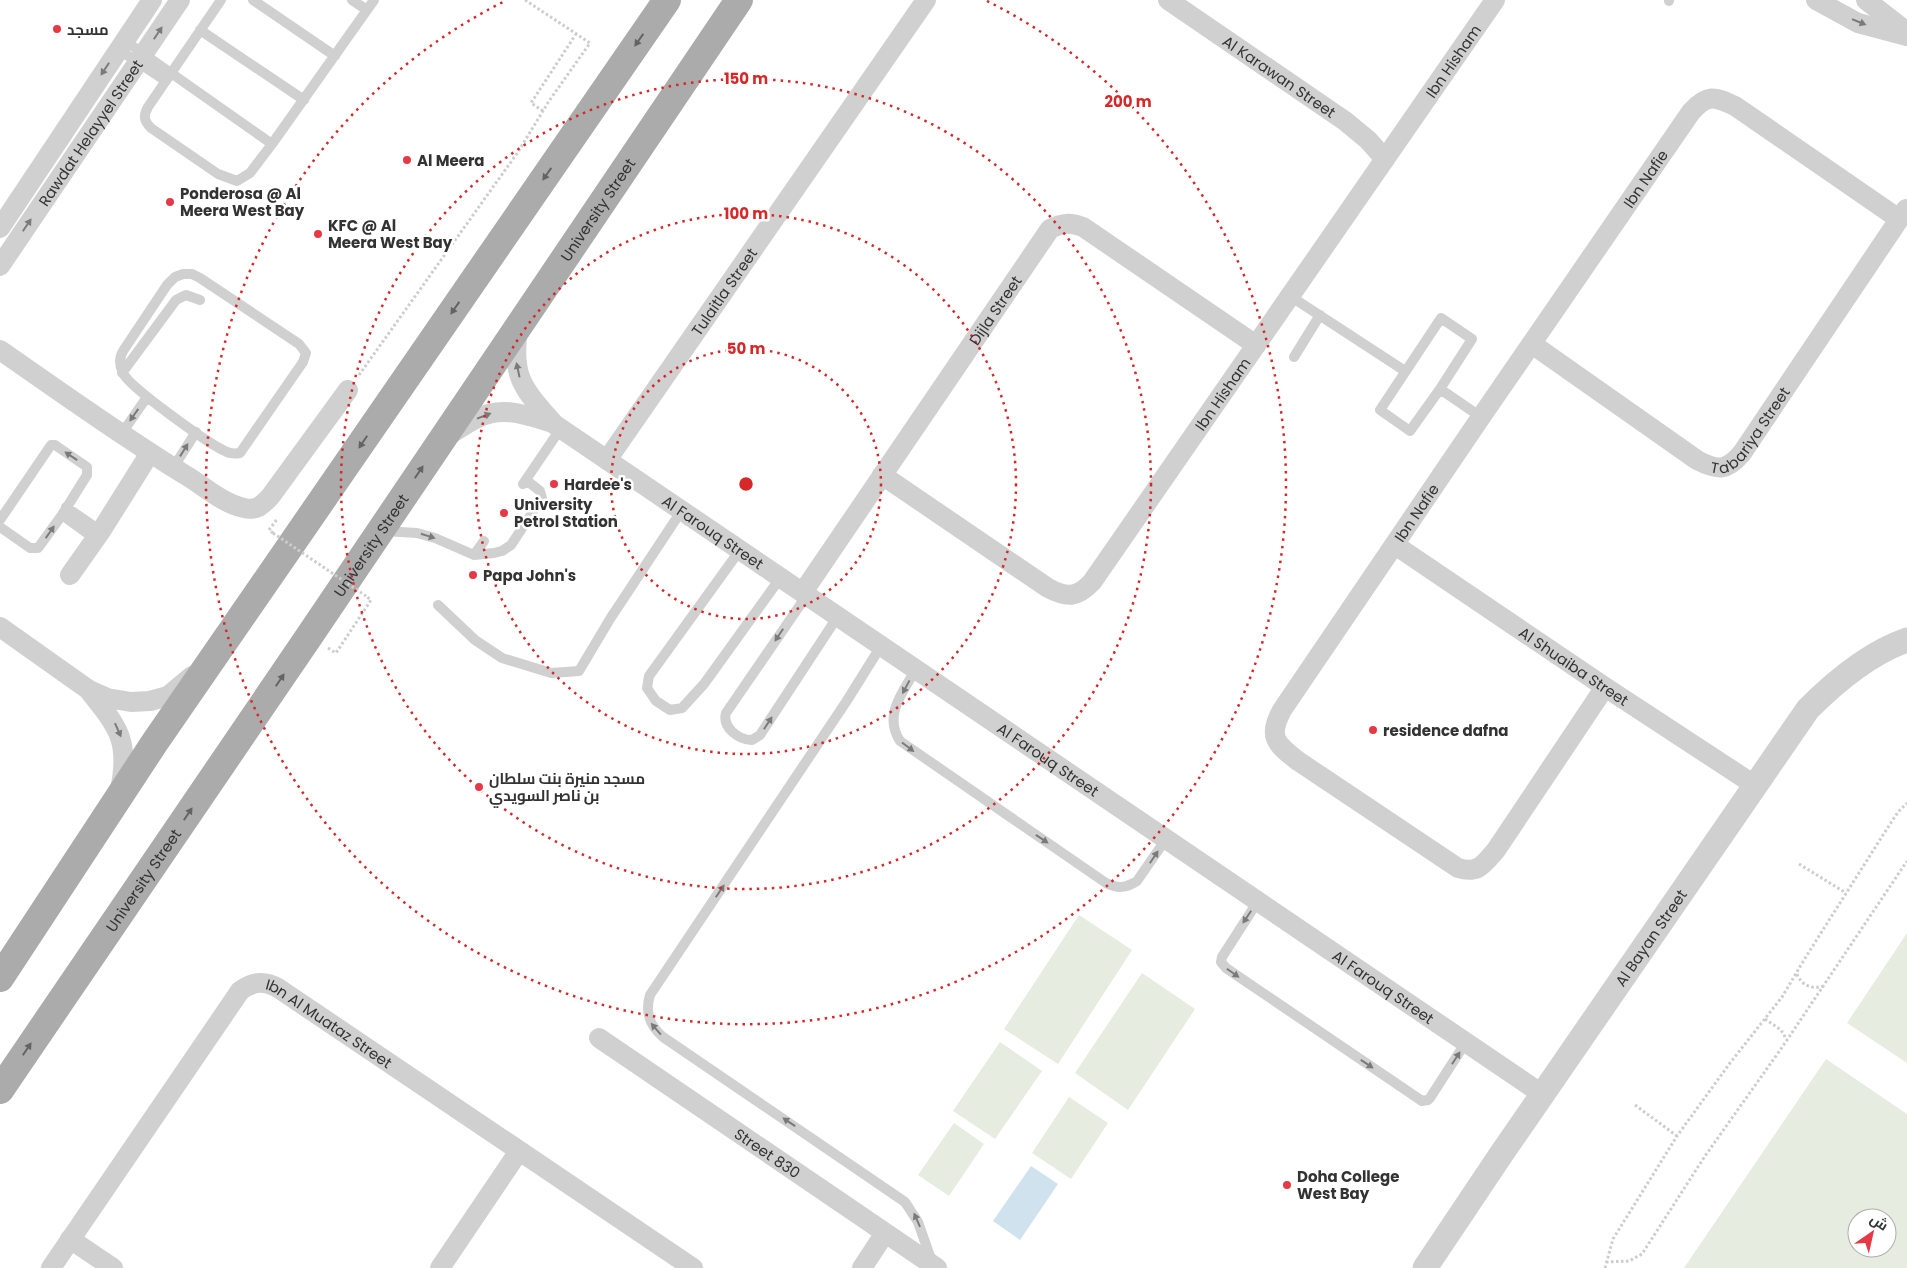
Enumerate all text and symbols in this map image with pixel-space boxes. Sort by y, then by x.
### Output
place label: مسجد [67,19,109,40]
one-way arrow [1852,19,1866,27]
street label: Ibn Hisham [1420,20,1486,102]
marker: مسجد [51,23,63,35]
one-way arrow [153,26,163,40]
street label: Al Karawan Street [1219,30,1340,122]
one-way arrow [634,33,644,47]
street label: Rawdat Helayyel Street [33,55,147,210]
one-way arrow [100,63,110,76]
text: 150 m [724,68,768,89]
text: 200 m [1104,91,1152,112]
street label: Ibn Nafie [1618,145,1673,212]
place label: Al Meera [417,150,485,171]
marker: Al Meera [401,154,413,166]
street label: University Street [555,154,640,265]
one-way arrow [542,167,552,181]
place label: Ponderosa @ Al Meera West Bay [180,183,305,221]
marker: Ponderosa @ Al Meera West Bay [164,196,176,208]
text: 100 m [724,203,768,224]
place label: KFC @ Al Meera West Bay [328,215,453,253]
one-way arrow [22,219,32,232]
marker: KFC @ Al Meera West Bay [312,228,324,240]
street label: Tulaitla Street [686,243,762,340]
street label: Dijla Street [964,271,1026,349]
one-way arrow [450,301,460,314]
text: 50 m [727,338,765,359]
street label: Ibn Hisham [1190,353,1255,435]
one-way arrow [514,362,522,377]
street label: Tabariya Street [1709,382,1794,478]
one-way arrow [129,408,140,421]
one-way arrow [477,412,492,420]
one-way arrow [358,435,368,448]
one-way arrow [180,443,189,456]
one-way arrow [64,451,78,461]
one-way arrow [414,466,424,479]
place label: Hardee's [564,474,632,495]
centre of rings [737,475,755,493]
marker: Hardee's [548,478,560,490]
street label: Ibn Nafie [1389,479,1443,546]
street label: University Street [328,489,413,601]
street label: Al Farouq Street [658,490,768,574]
place label: University Petrol Station [514,494,618,532]
marker: University Petrol Station [498,507,510,519]
one-way arrow [45,525,55,539]
one-way arrow [421,533,436,541]
place label: Papa John's [483,565,576,586]
marker: Papa John's [467,569,479,581]
street label: Al Shuaiba Street [1515,621,1633,710]
one-way arrow [774,628,784,642]
one-way arrow [275,673,284,686]
one-way arrow [902,680,910,694]
one-way arrow [763,716,773,730]
street label: Al Farouq Street [993,717,1103,801]
place label: residence dafna [1383,720,1509,741]
one-way arrow [114,723,122,737]
marker: residence dafna [1367,724,1379,736]
one-way arrow [901,742,915,752]
place label: مسجد منيرة بنت سلطان بن ناصر السويدي [489,768,645,808]
marker: مسجد منيرة بنت سلطان بن ناصر السويدي [473,781,485,793]
one-way arrow [183,807,192,820]
street label: University Street [100,824,186,936]
one-way arrow [1035,834,1049,844]
one-way arrow [1149,850,1159,864]
one-way arrow [715,884,725,897]
street label: Al Bayan Street [1610,885,1691,990]
one-way arrow [1243,911,1252,924]
street label: Al Farouq Street [1329,945,1438,1028]
one-way arrow [1226,968,1239,978]
street label: Ibn Al Muataz Street [264,973,396,1073]
one-way arrow [650,1023,662,1035]
one-way arrow [22,1043,32,1056]
one-way arrow [1451,1051,1460,1064]
one-way arrow [1360,1059,1374,1069]
one-way arrow [782,1117,795,1127]
street label: Street 830 [730,1123,805,1183]
place label: Doha College West Bay [1297,1166,1399,1204]
marker: Doha College West Bay [1281,1179,1293,1191]
north arrow [1847,1208,1897,1258]
text: ش [1866,1209,1892,1236]
one-way arrow [912,1212,921,1227]

